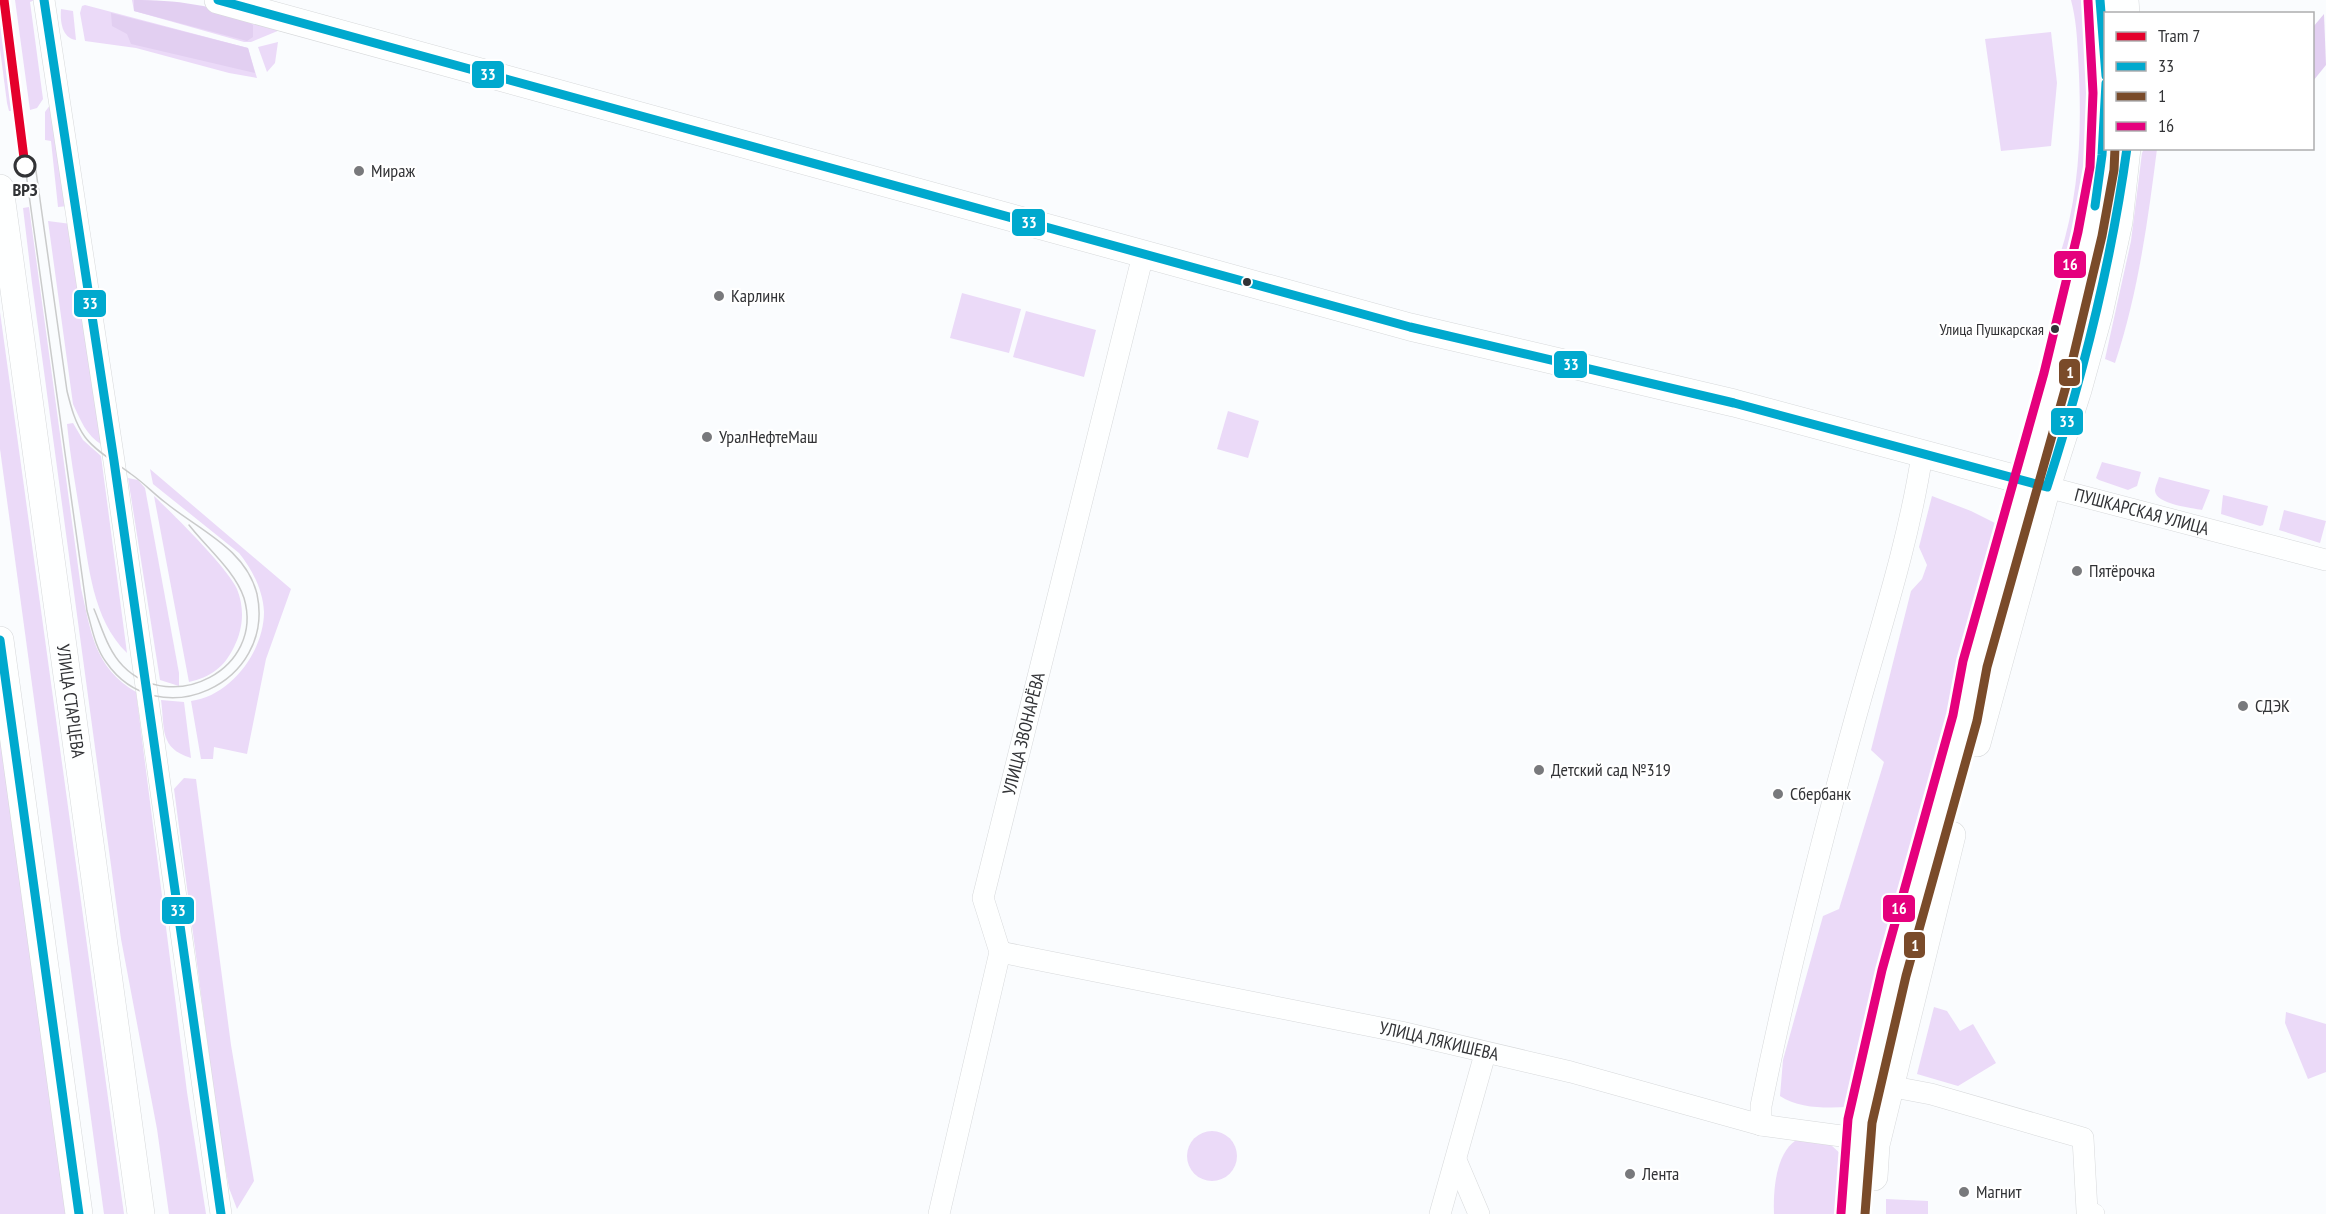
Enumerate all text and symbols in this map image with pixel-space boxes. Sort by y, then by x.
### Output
legend [2104,12,2314,150]
text: Tram 7 [2158,24,2200,47]
text: 33 [2158,54,2174,77]
line badge: 33 [471,60,505,89]
text: 33 [480,64,496,84]
text: 1 [2158,84,2166,107]
text: 16 [2158,114,2174,137]
marker: ВРЗ [14,155,36,177]
place label: Мираж [371,159,415,182]
marker: Мираж [352,164,366,178]
place label: ВРЗ [12,178,38,201]
line badge: 33 [1011,208,1046,237]
text: 33 [1021,212,1037,232]
line badge: 16 [2053,250,2087,279]
text: 16 [2062,254,2078,274]
unlabelled marker [1241,276,1253,288]
place label: Карлинк [731,284,785,307]
line badge: 33 [73,289,107,318]
marker: Карлинк [712,289,726,303]
text: 33 [82,293,98,313]
place label: Улица Пушкарская [1940,319,2044,339]
marker: Улица Пушкарская [2049,323,2061,335]
line badge: 33 [1553,350,1588,379]
text: 33 [1563,354,1579,374]
line badge: 1 [2058,358,2081,387]
text: 1 [2066,362,2074,382]
line badge: 33 [2050,407,2084,436]
text: 33 [2059,411,2075,431]
place label: УралНефтеМаш [719,425,818,448]
marker: УралНефтеМаш [700,430,714,444]
street label: ПУШКАРСКАЯ УЛИЦА [2072,483,2212,540]
place label: Пятёрочка [2089,559,2155,582]
marker: Пятёрочка [2070,564,2084,578]
street label: УЛИЦА СТАРЦЕВА [52,643,90,760]
street label: УЛИЦА ЗВОНАРЁВА [997,669,1050,797]
place label: СДЭК [2255,694,2290,717]
marker: СДЭК [2236,699,2250,713]
place label: Детский сад №319 [1551,758,1671,781]
marker: Детский сад №319 [1532,763,1546,777]
place label: Сбербанк [1790,782,1851,805]
marker: Сбербанк [1771,787,1785,801]
line badge: 16 [1882,894,1916,923]
line badge: 33 [161,896,195,925]
text: 16 [1891,898,1907,918]
text: 33 [170,900,186,920]
line badge: 1 [1903,931,1926,959]
text: 1 [1911,935,1919,955]
street label: УЛИЦА ЛЯКИШЕВА [1377,1016,1502,1066]
place label: Лента [1641,1162,1679,1185]
marker: Лента [1623,1167,1637,1181]
place label: Магнит [1976,1180,2022,1203]
marker: Магнит [1957,1185,1971,1199]

